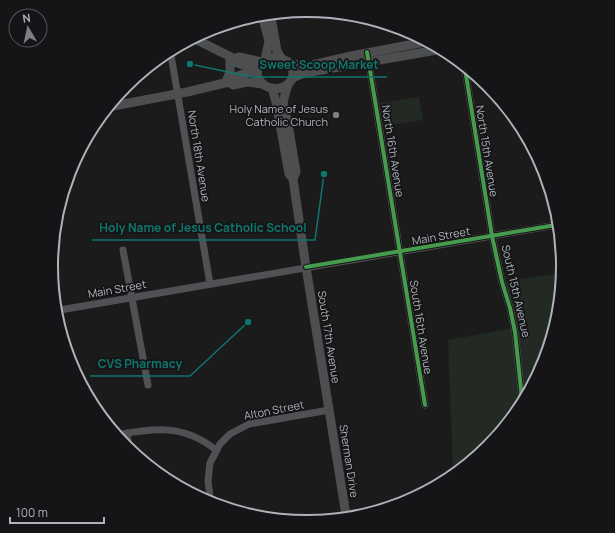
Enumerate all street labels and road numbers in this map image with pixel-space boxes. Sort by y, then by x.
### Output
street label: North 16th Avenue [379,104,408,199]
street label: North 15th Avenue [473,104,502,198]
street label: North 18th Avenue [185,109,214,203]
street label: Main Street [411,223,471,248]
street label: South 15th Avenue [499,243,535,339]
street label: Main Street [87,276,147,301]
street label: South 16th Avenue [407,279,436,376]
street label: South 17th Avenue [315,290,344,385]
street label: Alton Street [242,396,305,423]
street label: Sherman Drive [336,423,363,499]

